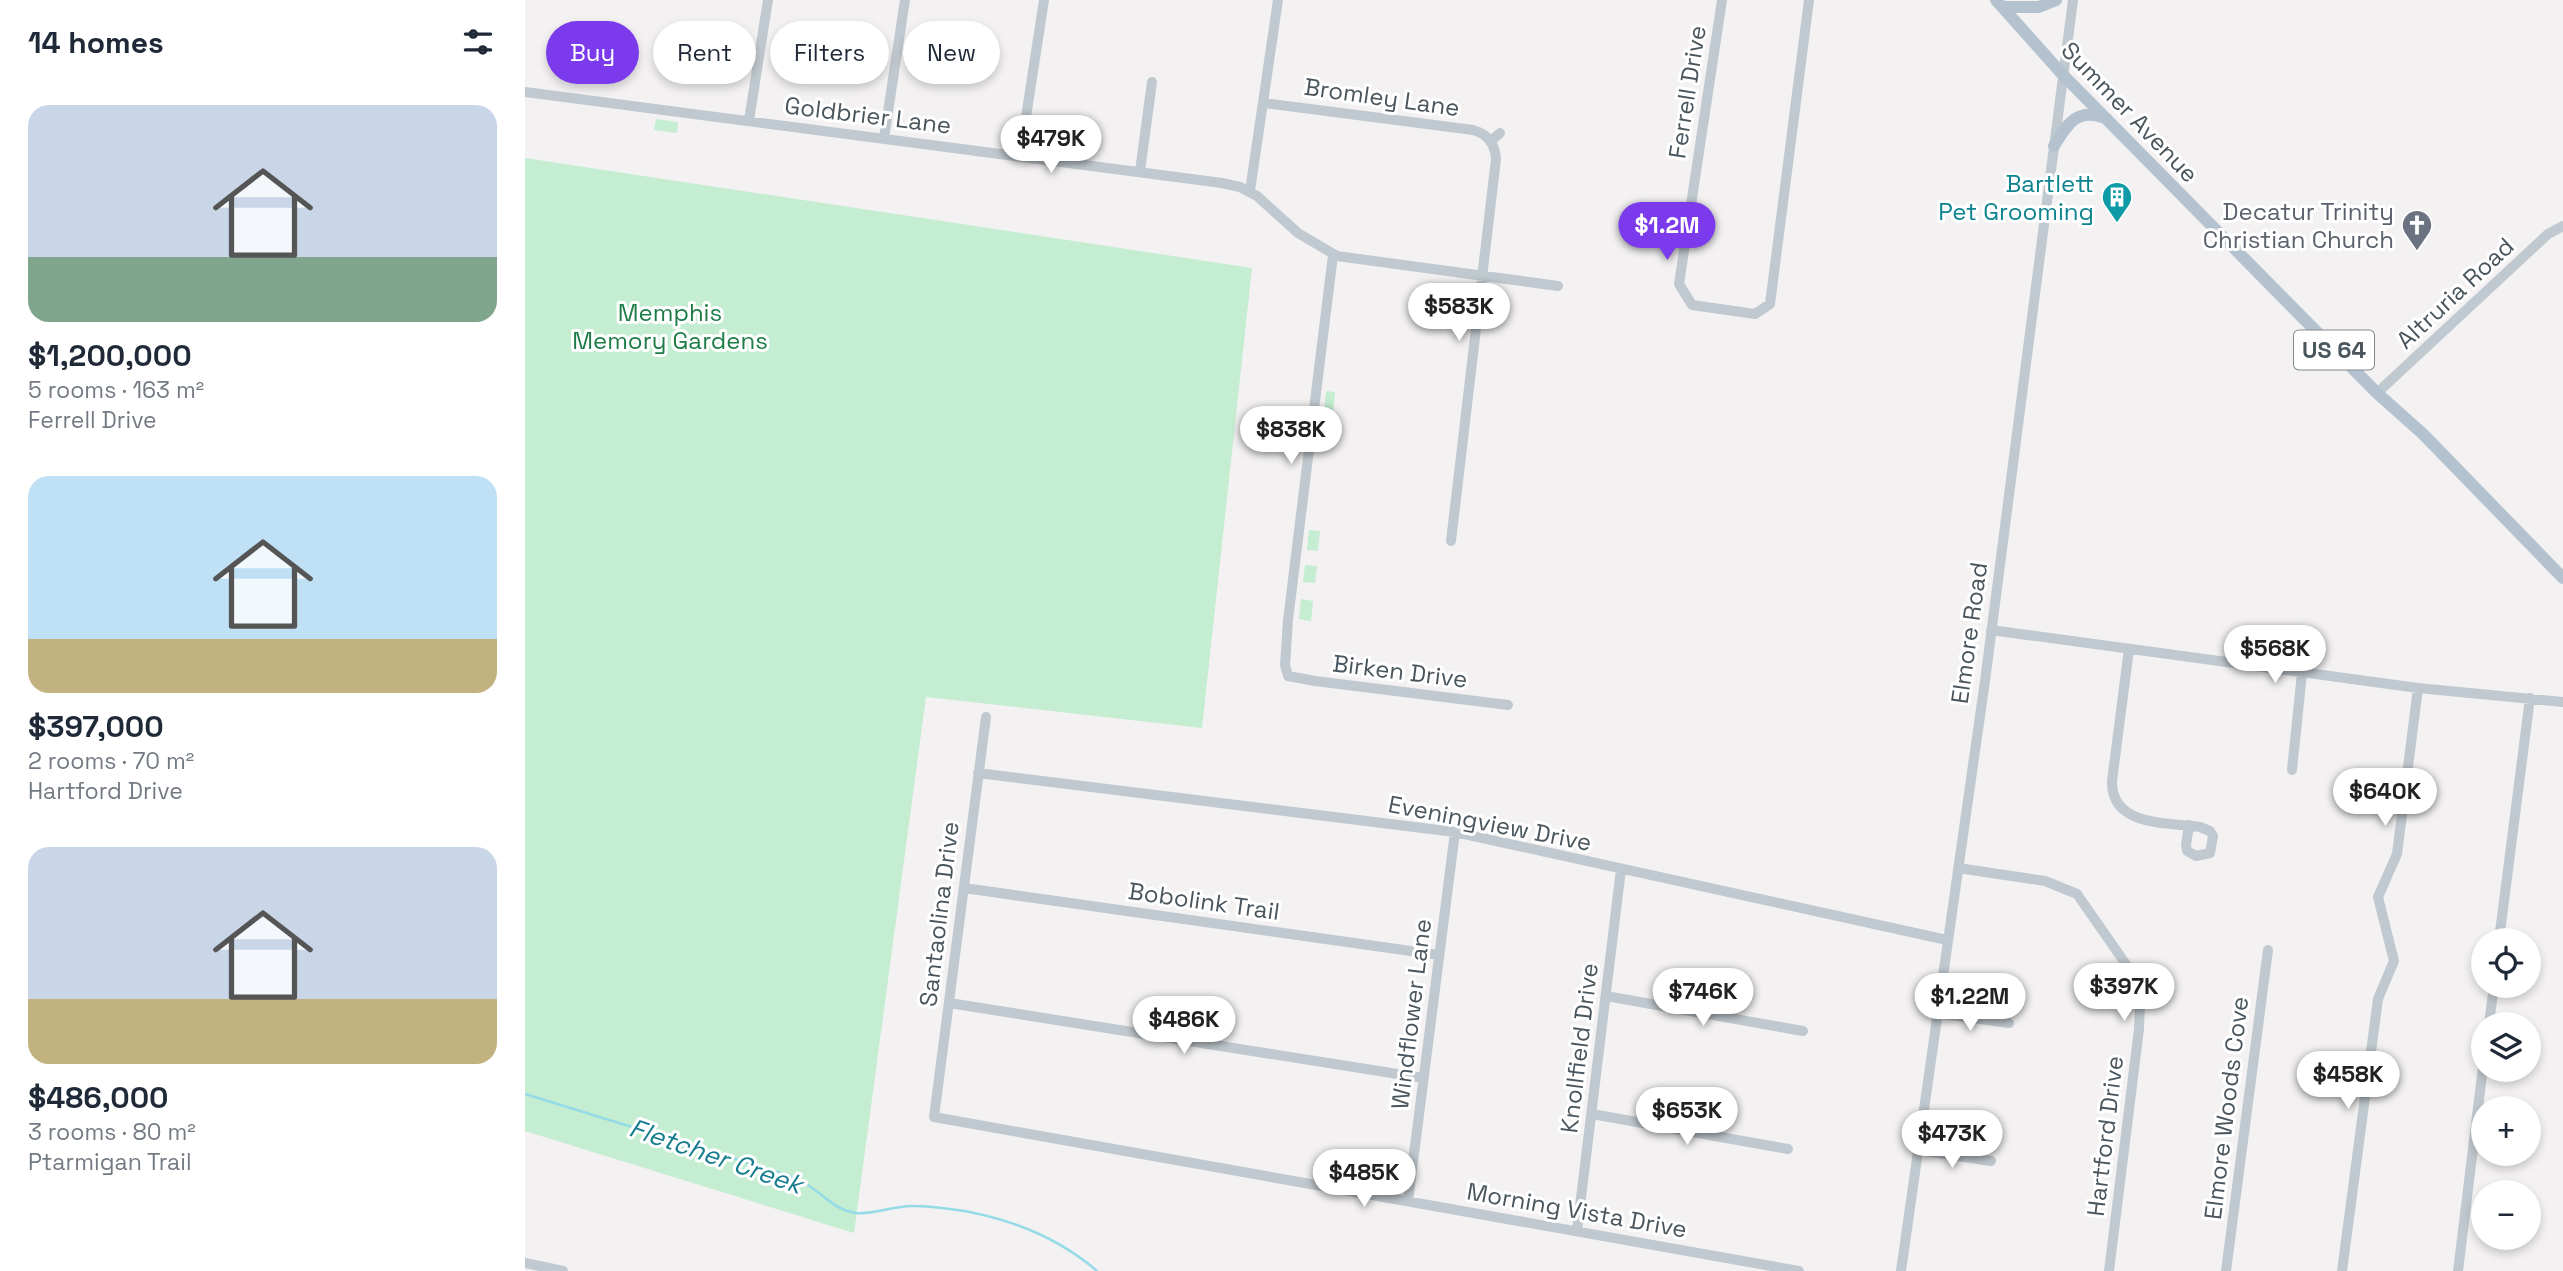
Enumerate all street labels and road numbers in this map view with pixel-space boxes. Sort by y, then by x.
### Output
street label: Ferrell Drive [1661,23,1713,161]
street label: Summer Avenue [2055,35,2205,189]
street label: Bromley Lane [1302,71,1462,123]
street label: Goldbrier Lane [783,89,953,141]
street label: Altruria Road [2390,231,2520,355]
road number: US 64 [2294,330,2374,370]
street label: Elmore Road [1944,560,1994,706]
street label: Birken Drive [1331,647,1469,695]
street label: Eveningview Drive [1386,788,1594,858]
street label: Santaolina Drive [912,820,966,1008]
street label: Bobolink Trail [1126,875,1282,927]
street label: Windflower Lane [1384,917,1438,1111]
street label: Knollfield Drive [1553,961,1605,1135]
street label: Elmore Woods Cove [2197,995,2255,1221]
street label: Hartford Drive [2080,1054,2130,1218]
street label: Morning Vista Drive [1465,1175,1689,1245]

